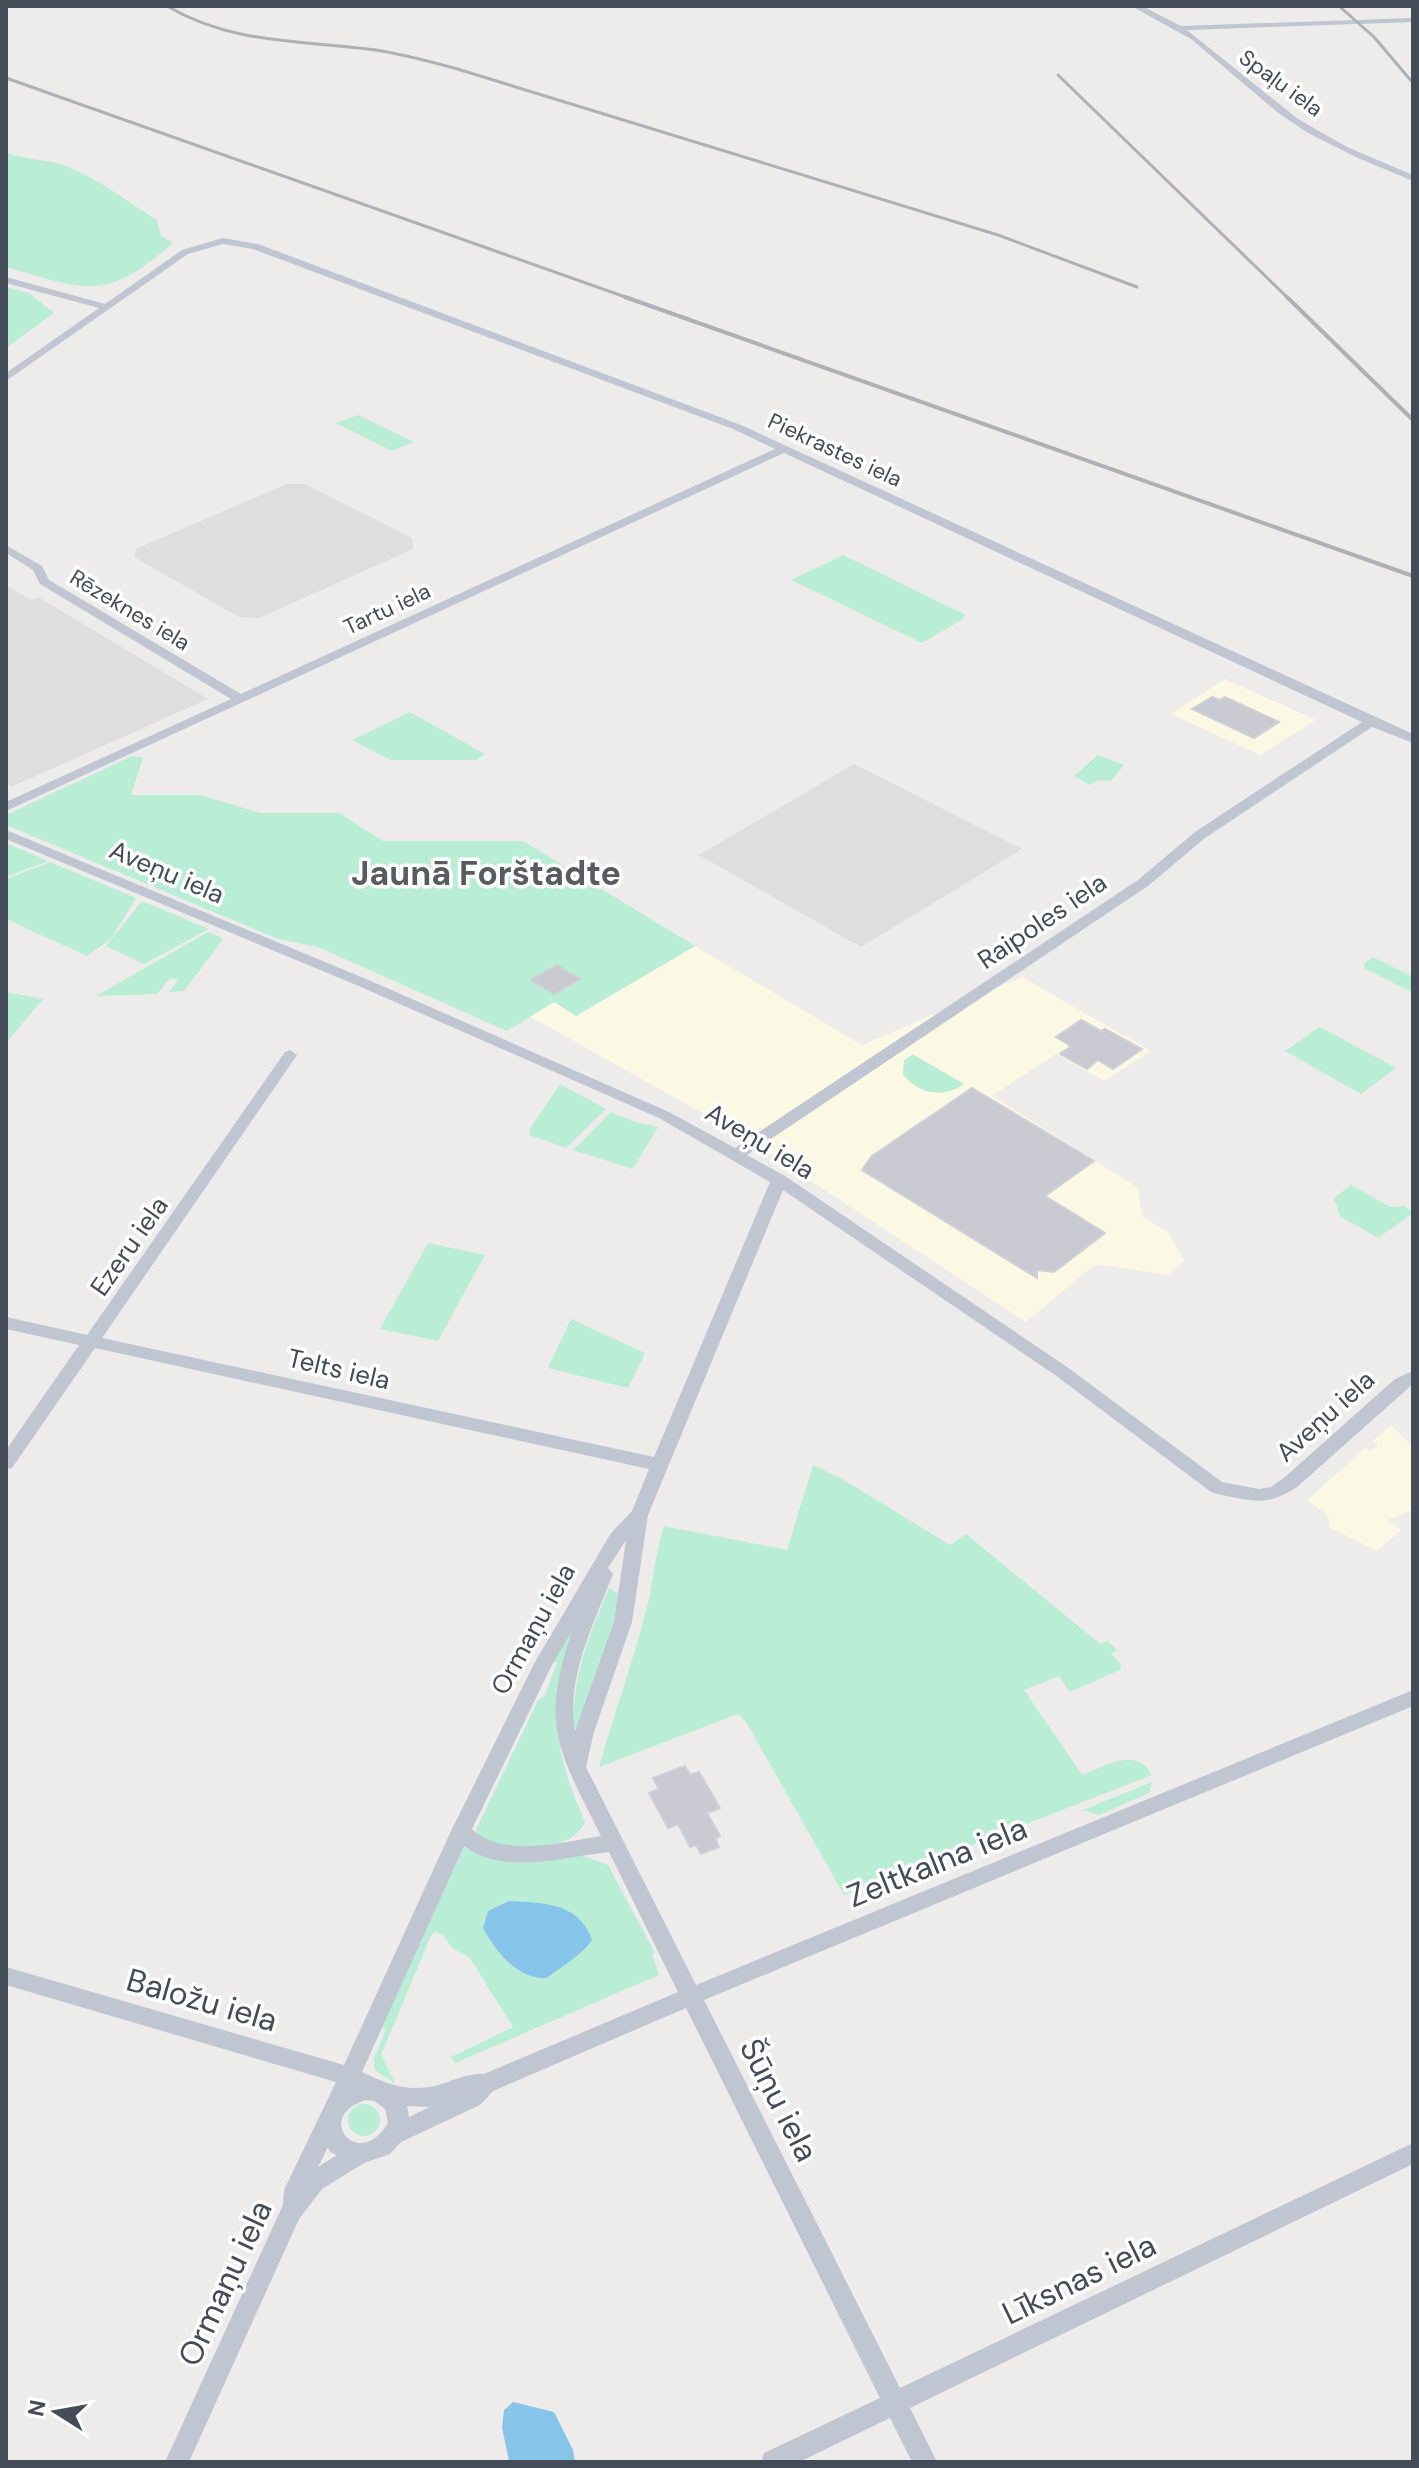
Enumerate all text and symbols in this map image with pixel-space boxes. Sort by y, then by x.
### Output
street label: Spaļu iela [1233,43,1329,123]
street label: Piekrastes iela [763,406,907,494]
street label: Rēzeknes iela [65,563,195,657]
street label: Tartu iela [339,576,435,642]
street label: Aveņu iela [104,833,230,911]
district label: Jaunā Forštadte [351,851,621,896]
street label: Raipoles iela [971,865,1113,977]
street label: Aveņu iela [699,1095,821,1187]
street label: Ezeru iela [82,1190,176,1302]
street label: Telts iela [285,1341,393,1397]
street label: Aveņu iela [1268,1363,1382,1469]
street label: Ormaņu iela [483,1557,583,1701]
street label: Zeltkalna iela [841,1807,1033,1917]
street label: Baložu iela [122,1958,282,2042]
street label: Šūņu iela [730,2031,828,2169]
street label: Ormaņu iela [168,2193,282,2373]
street label: Līksnas iela [995,2224,1163,2334]
north arrow [16,2372,96,2452]
text: N [21,2398,53,2419]

